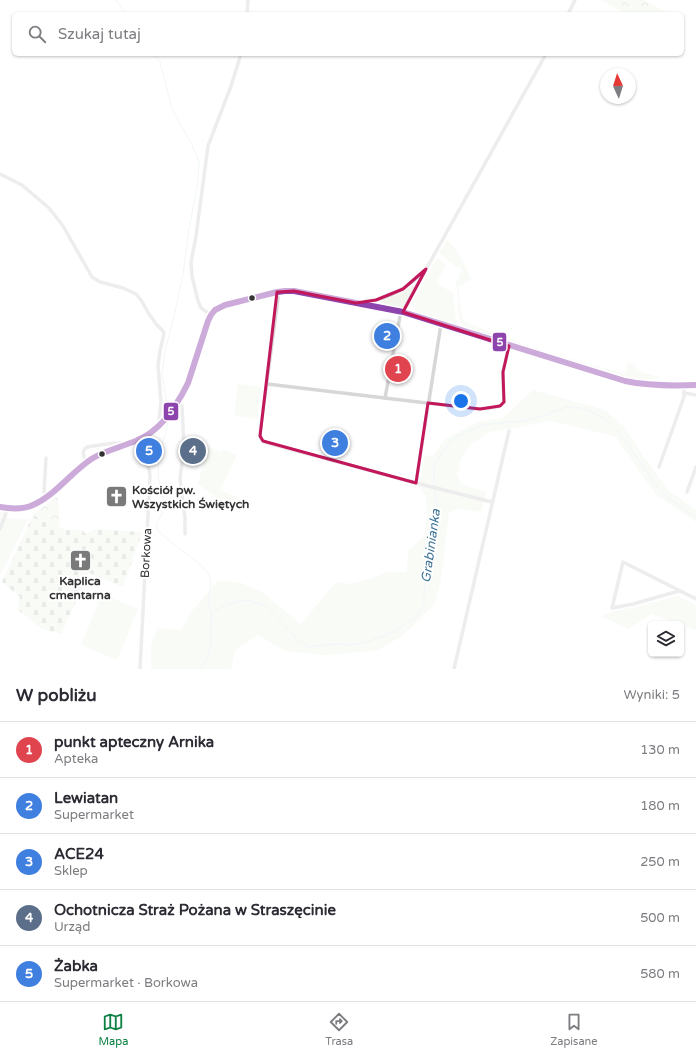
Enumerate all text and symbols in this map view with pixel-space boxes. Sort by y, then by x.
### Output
search box [12,12,684,56]
icon: search [26,23,48,45]
text: Szukaj tutaj [58,25,141,43]
north arrow [600,68,636,104]
unlabelled marker [247,293,257,303]
pin: 2 [374,321,400,351]
line badge: 5 [492,332,507,352]
text: 5 [497,336,504,349]
pin: 1 [385,354,411,384]
your location [451,391,471,411]
line badge: 5 [163,402,179,421]
text: 5 [168,405,175,418]
pin: 3 [322,428,348,458]
pin: 5 [136,436,162,466]
pin: 4 [180,436,206,466]
unlabelled marker [97,449,107,459]
place label: Kościół pw. Wszystkich Świętych [132,483,249,512]
church icon: Kościół pw. Wszystkich Świętych [103,484,129,510]
water label: Grabinianka [418,507,444,584]
street label: Borkowa [138,528,154,578]
church icon: Kaplica cmentarna [67,547,93,573]
place label: Kaplica cmentarna [49,574,111,602]
map controls [648,621,684,657]
button: layers [648,621,684,657]
text: W pobliżu [16,685,97,706]
text: Wyniki: 5 [624,687,680,703]
text: punkt apteczny Arnika [54,733,214,751]
text: 1 [25,742,33,758]
text: 130 m [640,742,680,758]
text: Apteka [54,751,98,767]
text: Lewiatan [54,789,118,807]
text: 2 [25,798,33,814]
text: 180 m [640,798,680,814]
text: Supermarket [54,807,134,823]
text: ACE24 [54,845,104,863]
text: 3 [25,854,33,870]
text: 250 m [640,854,680,870]
text: Sklep [54,863,88,879]
text: Ochotnicza Straż Pożana w Straszęcinie [54,901,336,919]
text: 4 [25,910,33,926]
text: 500 m [640,910,680,926]
text: Urząd [54,919,90,935]
text: Żabka [54,957,98,975]
text: 5 [25,966,33,982]
text: 580 m [640,966,680,982]
text: Supermarket · Borkowa [54,975,198,991]
tab: Mapa [98,1011,128,1048]
tab: Trasa [325,1011,353,1048]
tab: Zapisane [550,1011,598,1048]

